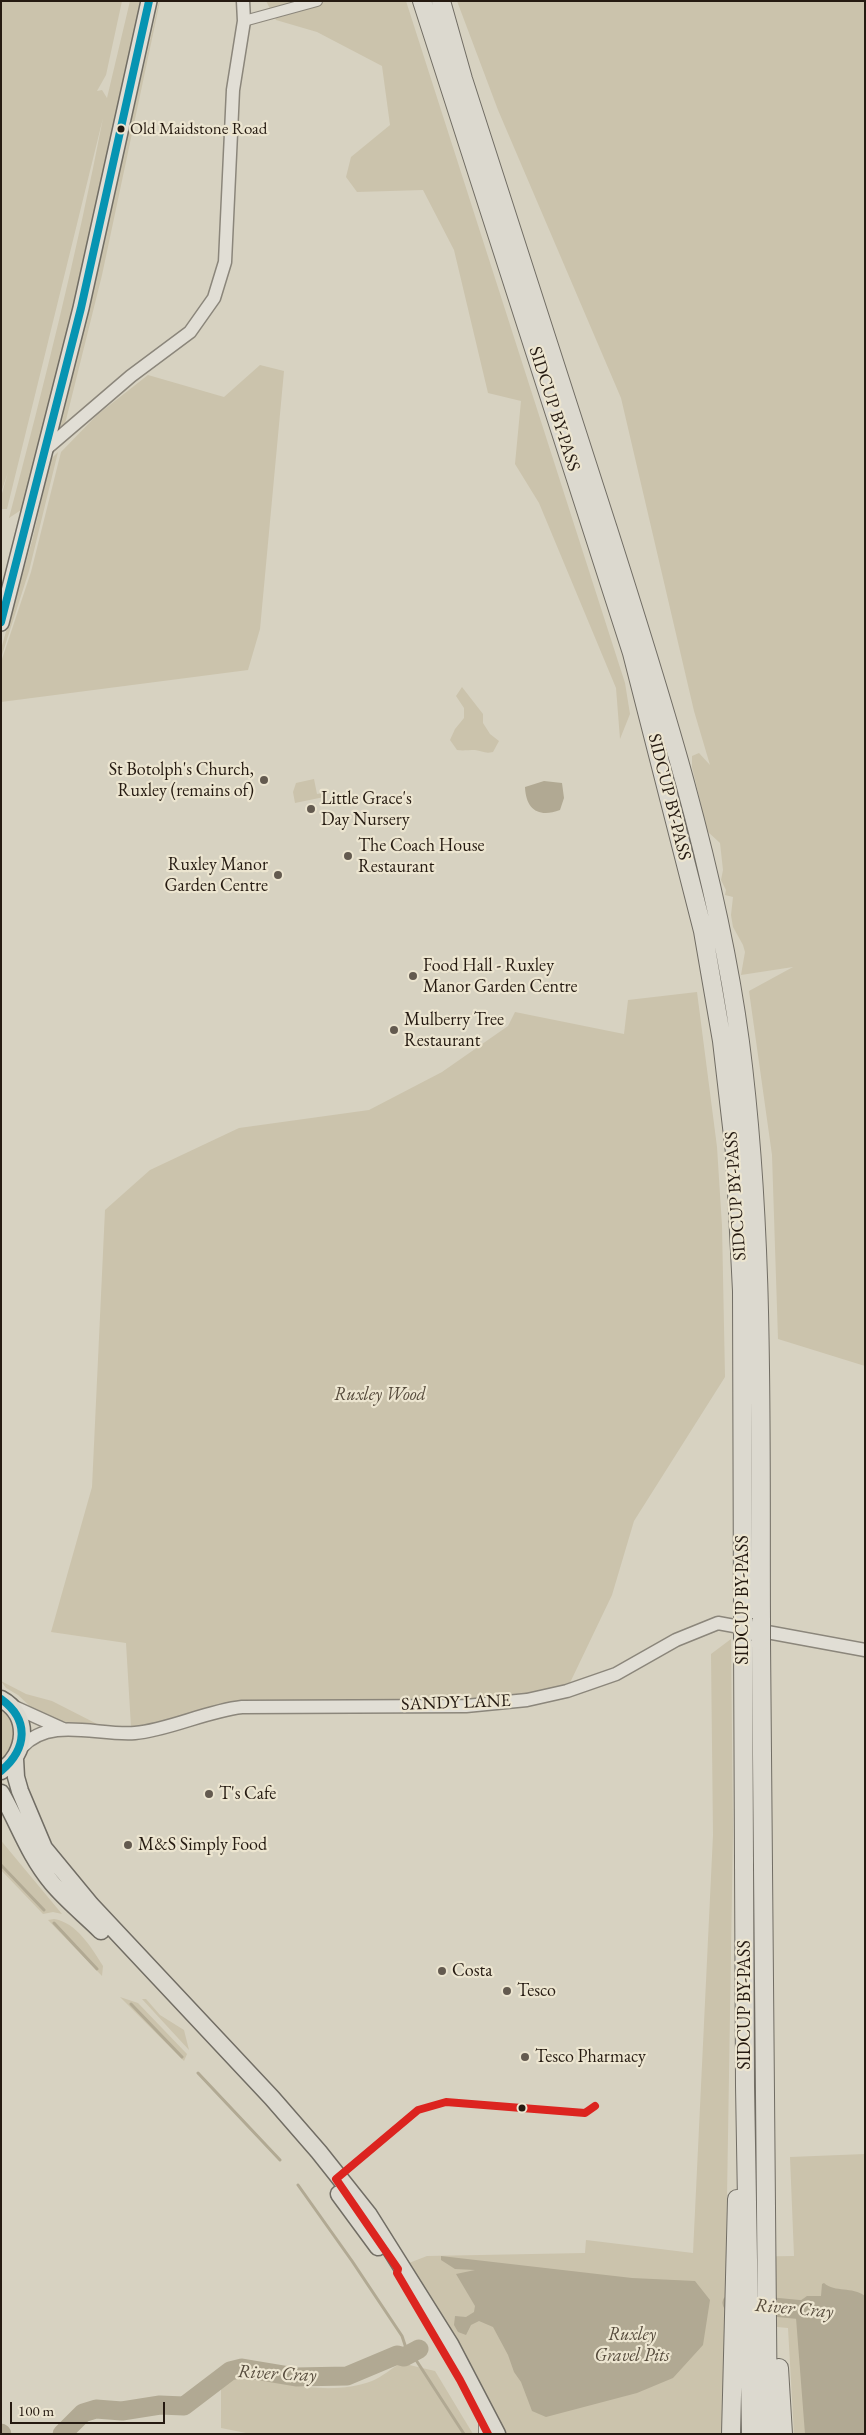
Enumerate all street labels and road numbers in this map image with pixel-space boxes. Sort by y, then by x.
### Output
street label: SIDCUP BY-PASS [524,344,584,474]
street label: SIDCUP BY-PASS [643,731,695,863]
street label: SIDCUP BY-PASS [721,1131,751,1261]
street label: SIDCUP BY-PASS [732,1535,754,1665]
street label: SANDY LANE [401,1690,511,1716]
street label: SIDCUP BY-PASS [734,1940,756,2070]

